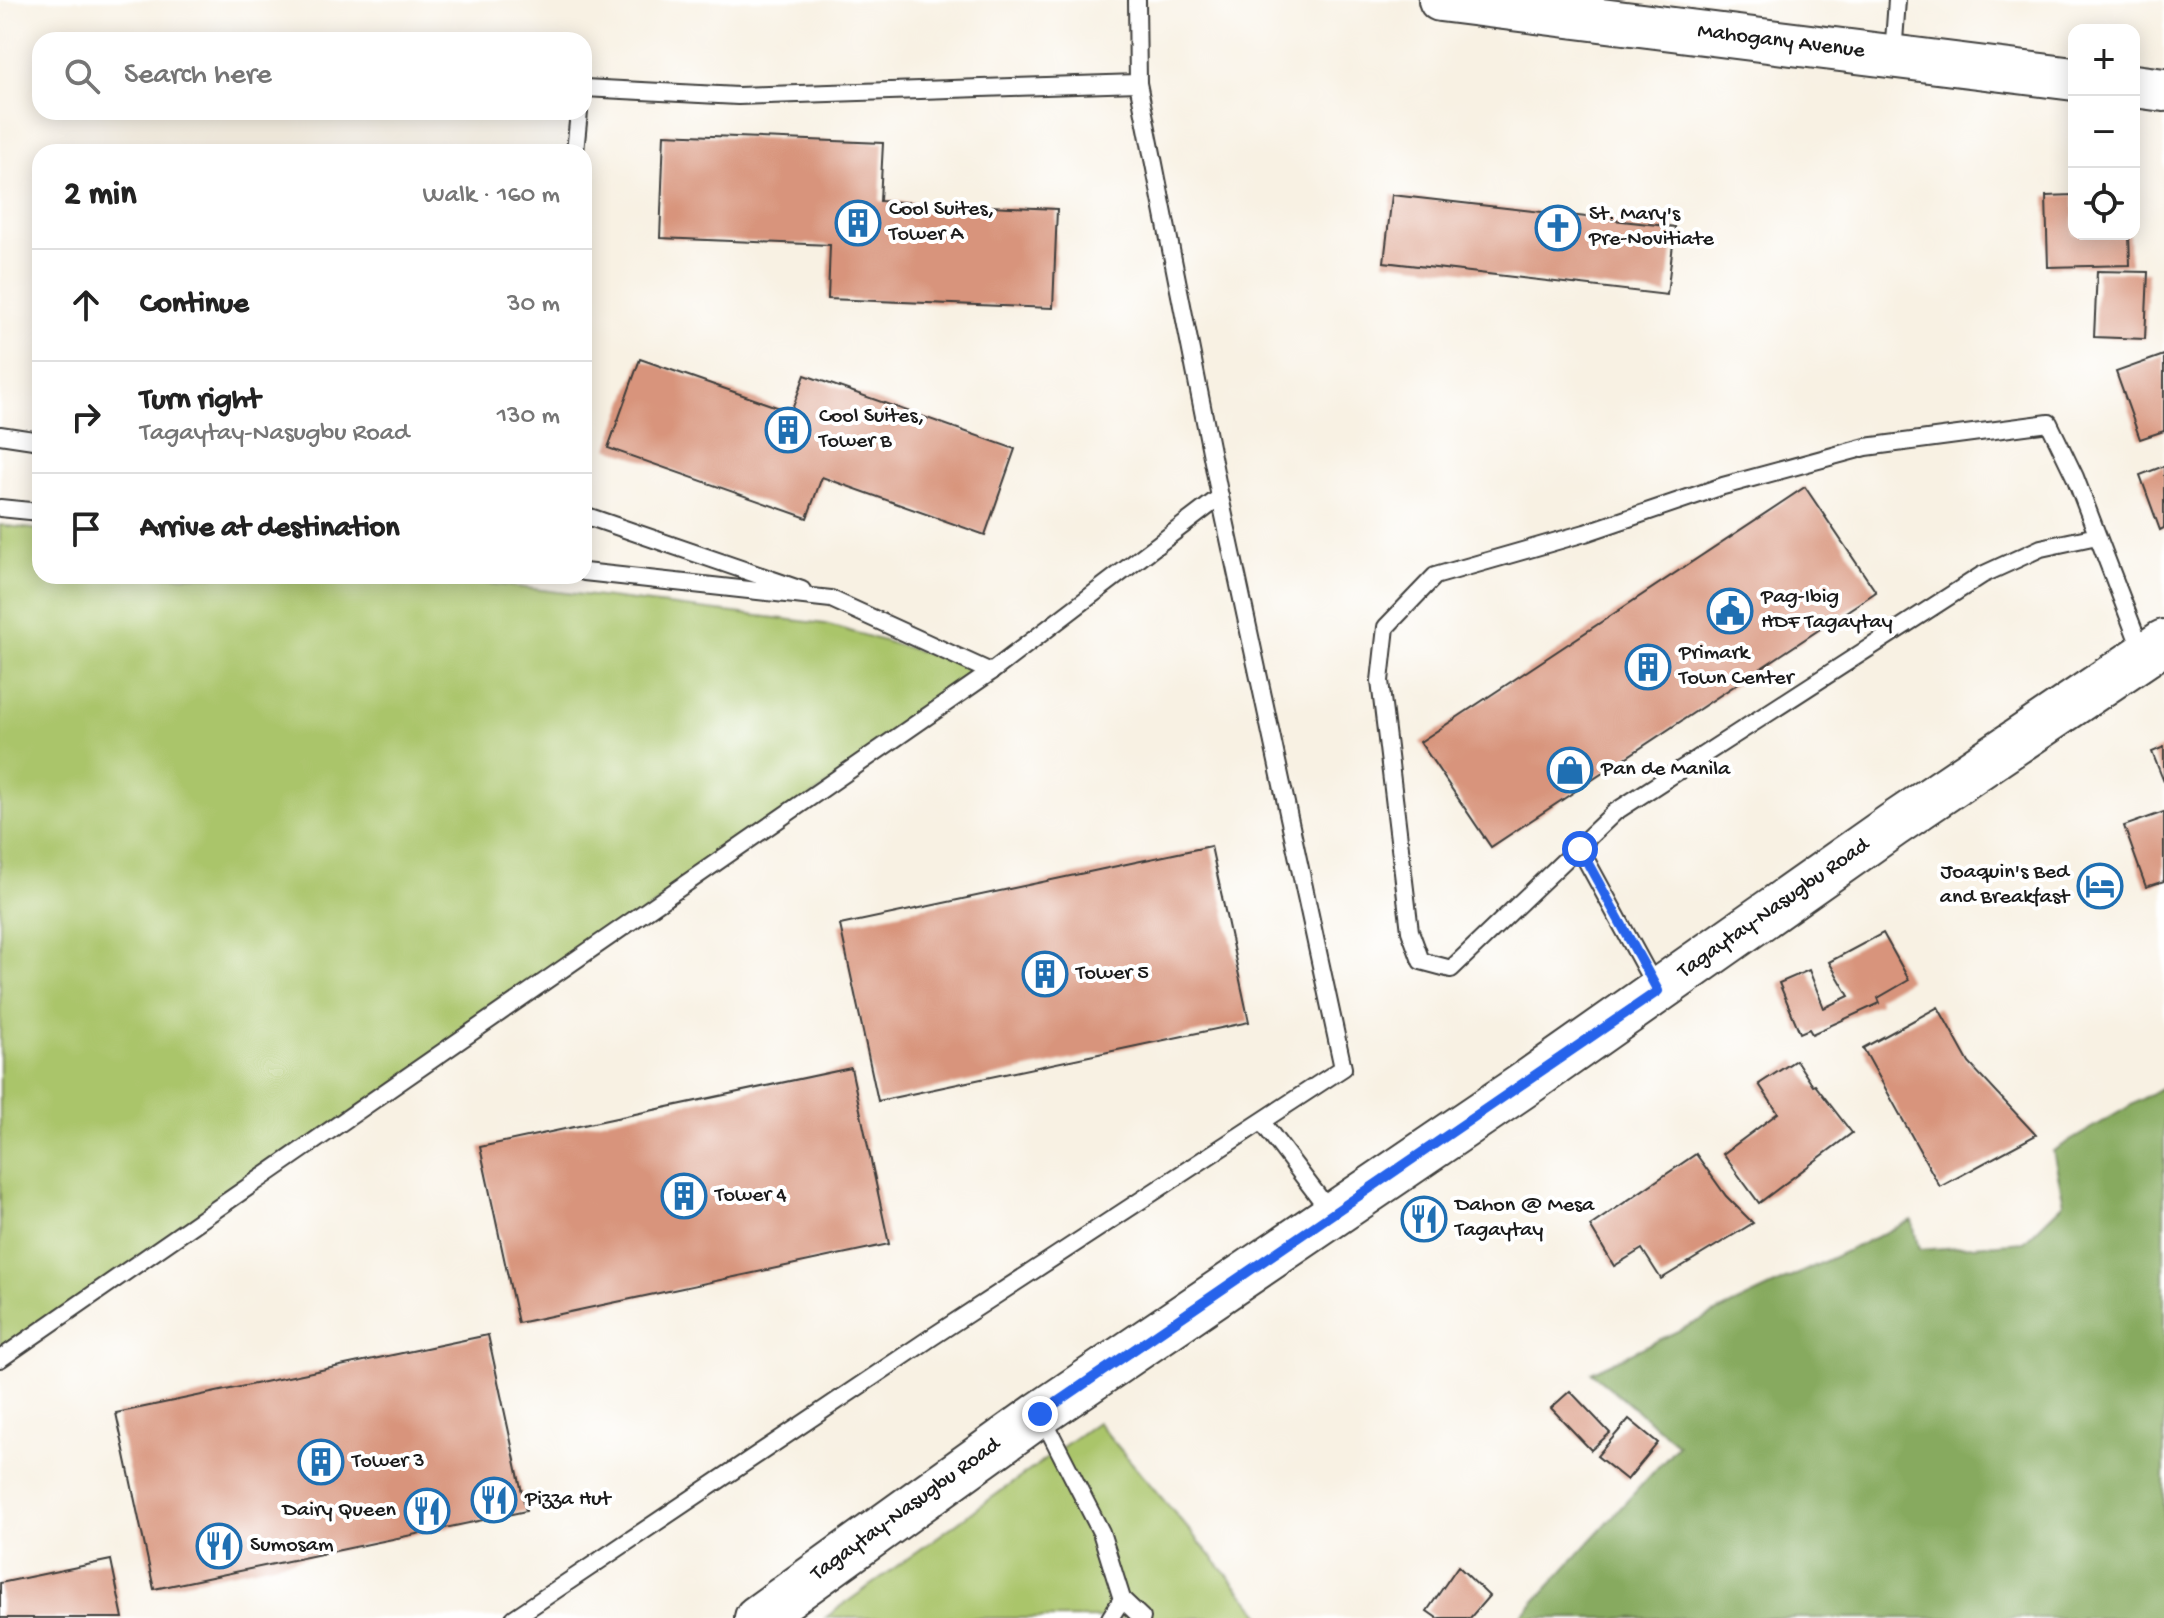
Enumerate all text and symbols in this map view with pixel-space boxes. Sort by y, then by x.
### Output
street label: Mahogany Avenue [1696,19,1867,65]
map controls [2068,24,2140,240]
button: + [2068,24,2140,96]
search box [32,32,592,120]
icon: search [60,54,104,98]
text: Search here [124,59,272,94]
button: − [2068,96,2140,168]
button: locate [2068,168,2140,240]
text: 2 min [64,176,136,216]
text: Walk · 160 m [423,181,560,212]
place label: Cool Suites, Tower A [887,197,994,248]
building icon: Cool Suites, Tower A [834,199,882,247]
place label: St. Mary's Pre-Novitiate [1588,202,1714,253]
church icon: St. Mary's Pre-Novitiate [1534,204,1582,252]
icon: ahead [64,283,108,327]
text: Continue [140,288,249,323]
text: 30 m [507,290,560,321]
text: Turn right [140,384,260,419]
icon: right [64,395,108,439]
text: 130 m [497,402,560,433]
place label: Cool Suites, Tower B [817,404,924,455]
building icon: Cool Suites, Tower B [764,406,812,454]
text: Tagaytay-Nasugbu Road [140,419,409,450]
icon: arrive [64,507,108,551]
text: Arrive at destination [140,512,400,547]
place label: Pag-Ibig HDF Tagaytay [1760,585,1893,636]
public building icon: Pag-Ibig HDF Tagaytay [1706,587,1754,635]
place label: Primark Town Center [1677,641,1796,692]
building icon: Primark Town Center [1624,643,1672,691]
shop icon: Pan de Manila [1546,746,1594,794]
place label: Pan de Manila [1600,757,1731,783]
route start [1562,831,1598,867]
street label: Tagaytay-Nasugbu Road [1672,832,1877,986]
place label: Joaquin's Bed and Breakfast [1940,860,2071,911]
hotel icon: Joaquin's Bed and Breakfast [2076,862,2124,910]
building icon: Tower 5 [1021,950,1069,998]
place label: Tower 5 [1074,961,1149,987]
building icon: Tower 4 [660,1172,708,1220]
place label: Tower 4 [713,1183,787,1209]
place label: Dahon @ Mesa Tagaytay [1453,1193,1595,1244]
restaurant icon: Dahon @ Mesa Tagaytay [1400,1195,1448,1243]
route end [1022,1396,1058,1432]
street label: Tagaytay-Nasugbu Road [805,1431,1008,1589]
building icon: Tower 3 [297,1438,345,1486]
place label: Tower 3 [350,1449,425,1475]
restaurant icon: Pizza Hut [470,1476,518,1524]
restaurant icon: Dairy Queen [403,1487,451,1535]
place label: Pizza Hut [524,1487,613,1513]
place label: Dairy Queen [281,1498,397,1524]
restaurant icon: Sumosam [195,1522,243,1570]
place label: Sumosam [250,1533,334,1559]

